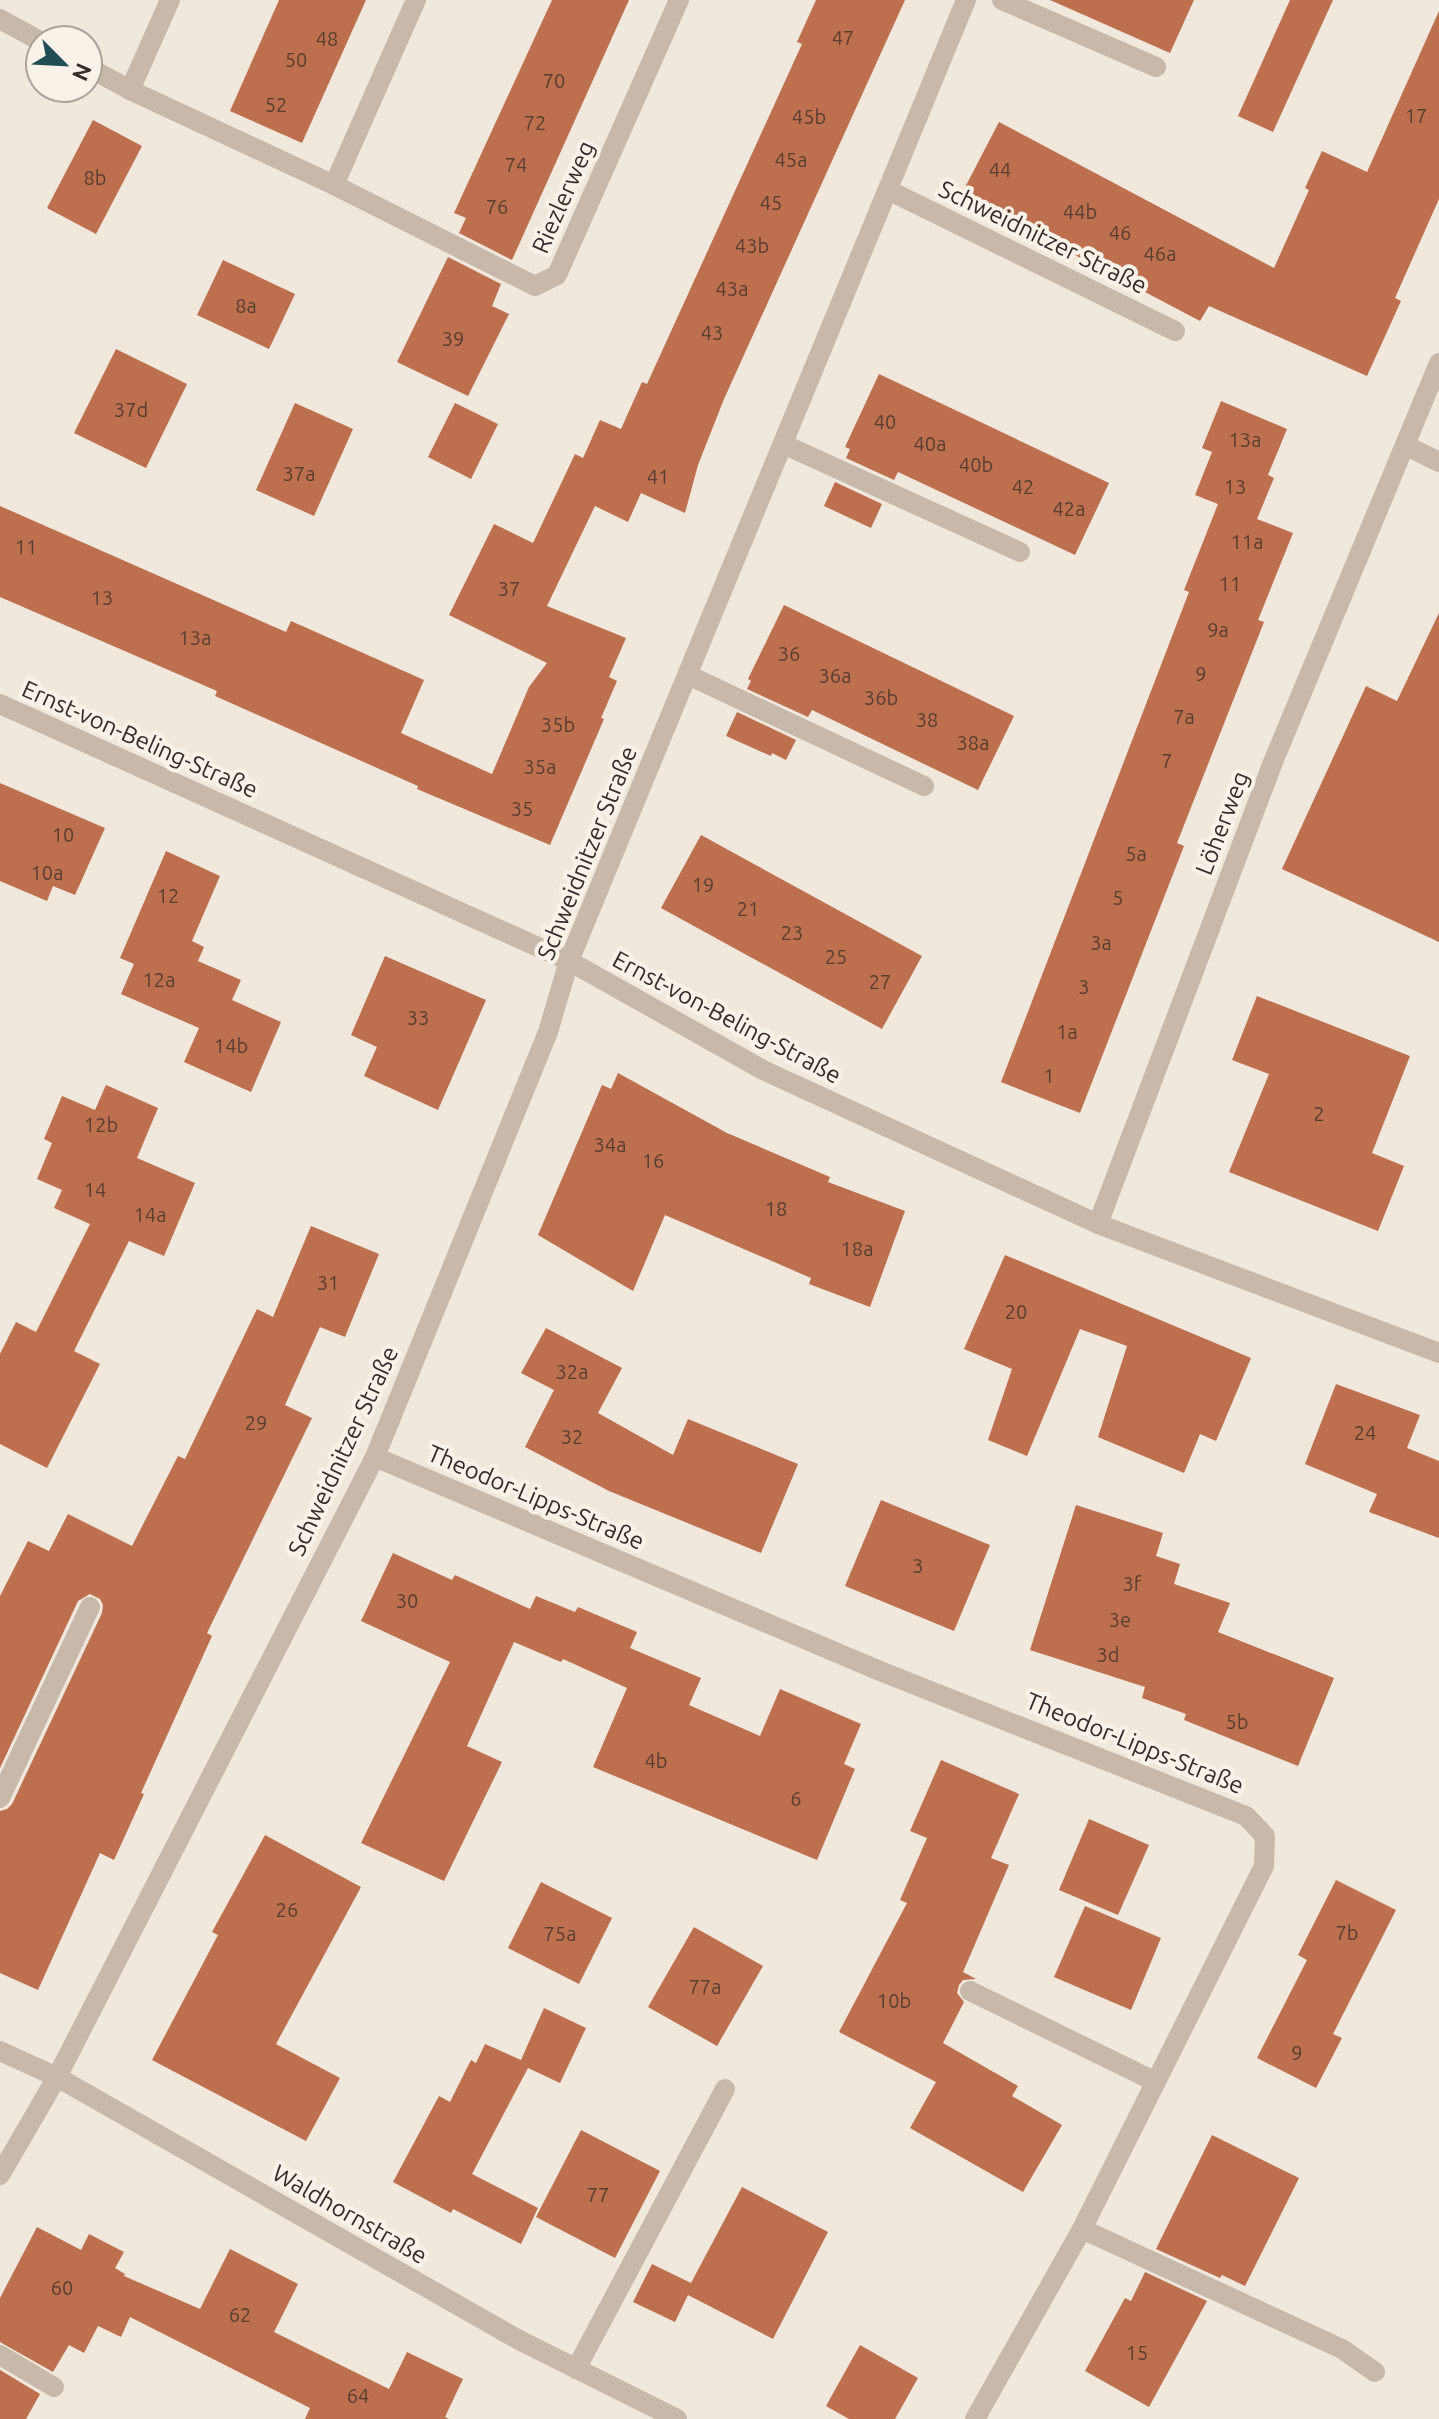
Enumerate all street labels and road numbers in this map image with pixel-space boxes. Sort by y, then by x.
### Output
street label: Riezlerweg [526,137,600,257]
street label: Schweidnitzer Straße [935,175,1151,299]
street label: Ernst-von-Beling-Straße [18,675,262,803]
street label: Schweidnitzer Straße [532,742,642,964]
street label: Löherweg [1190,768,1254,878]
street label: Ernst-von-Beling-Straße [608,945,846,1089]
street label: Schweidnitzer Straße [283,1342,403,1560]
street label: Theodor-Lipps-Straße [424,1439,648,1555]
street label: Theodor-Lipps-Straße [1022,1687,1248,1799]
street label: Waldhornstraße [268,2159,432,2269]

